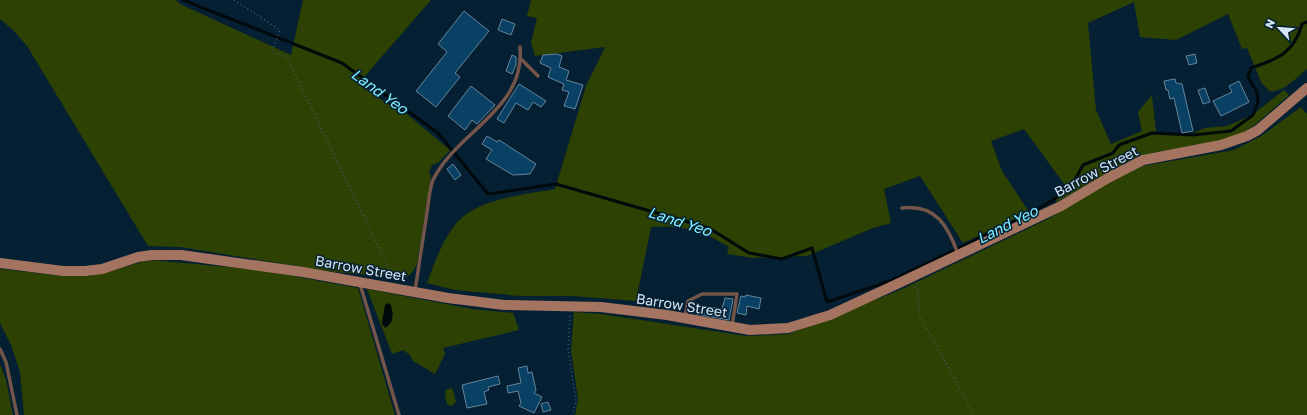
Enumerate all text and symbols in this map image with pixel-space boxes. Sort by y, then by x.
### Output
north arrow [1259,8,1299,48]
text: N [1262,17,1277,30]
water label: Land Yeo [348,64,413,118]
street label: Barrow Street [1051,142,1141,200]
water label: Land Yeo [974,201,1041,247]
water label: Land Yeo [646,202,715,240]
street label: Barrow Street [314,252,408,284]
street label: Barrow Street [635,289,729,321]

